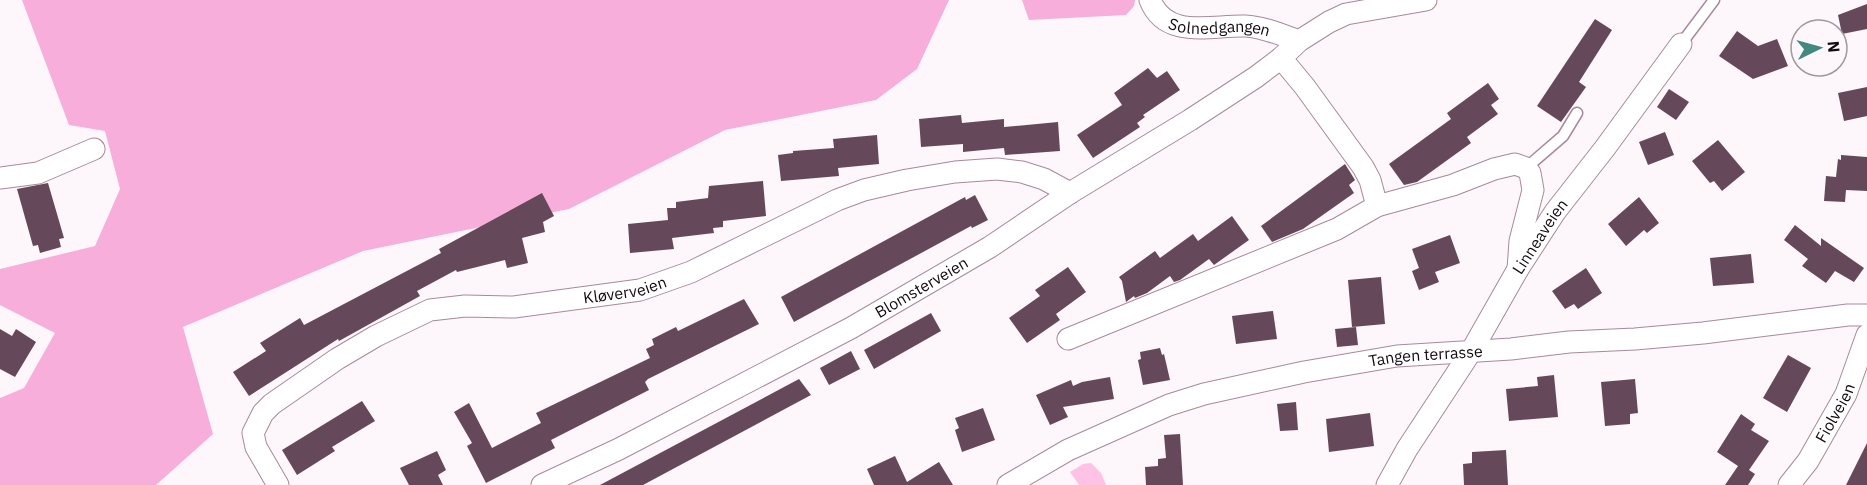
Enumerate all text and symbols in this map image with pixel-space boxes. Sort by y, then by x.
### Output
street label: Solnedgangen [1166,13,1273,40]
north arrow [1789,18,1849,78]
text: N [1823,40,1844,53]
street label: Linneaveien [1508,195,1572,278]
street label: Blomsterveien [871,252,971,322]
street label: Kløverveien [582,271,669,308]
street label: Tangen terrasse [1367,341,1483,371]
street label: Fiolveien [1811,381,1859,446]

